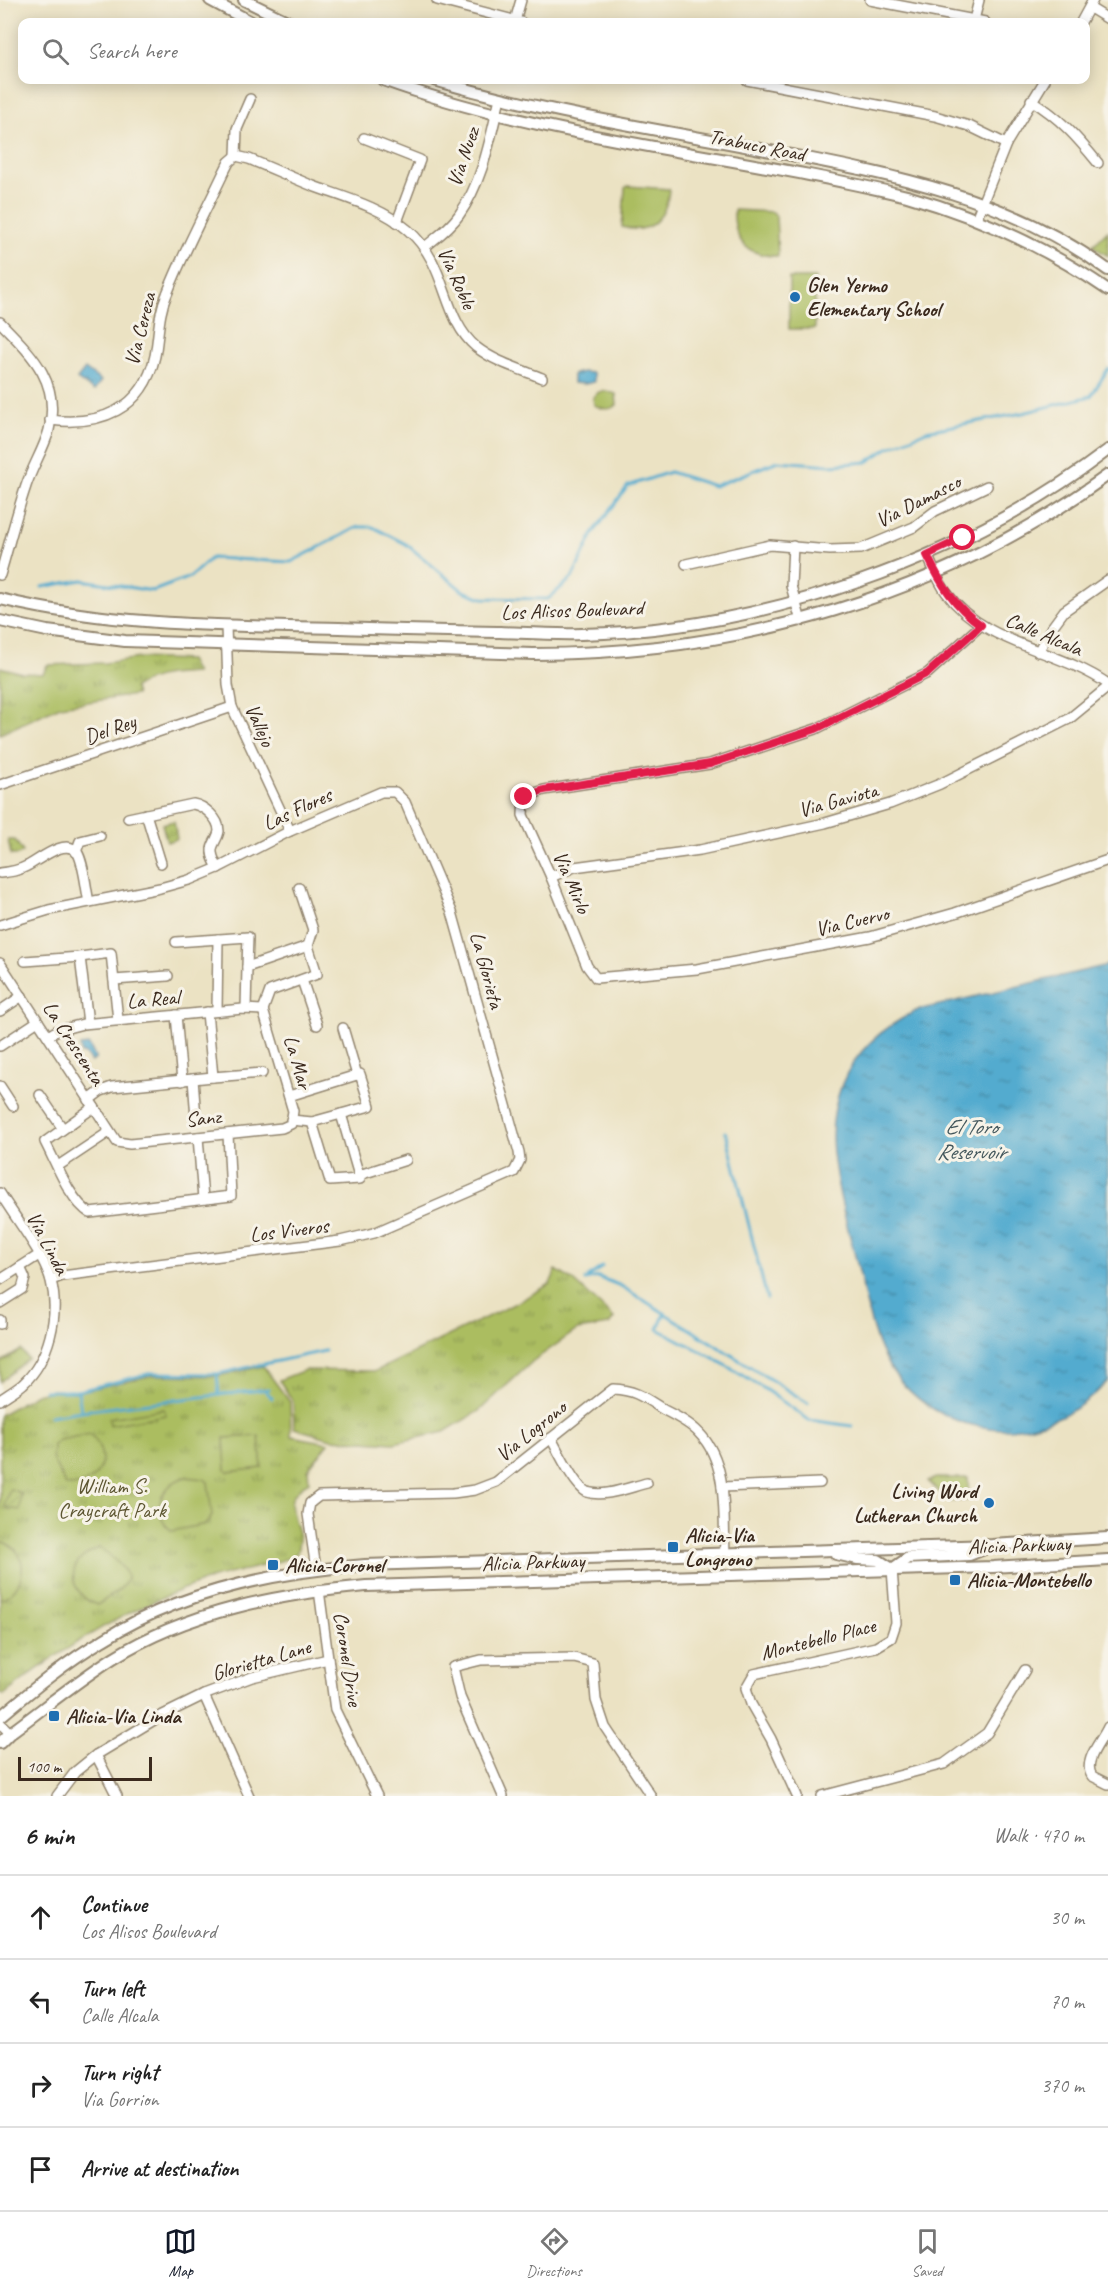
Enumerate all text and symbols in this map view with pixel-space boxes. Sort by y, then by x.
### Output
search box [18,18,1090,84]
icon: search [39,35,72,68]
text: Search here [87,37,177,65]
street label: Via Nuez [441,122,486,190]
street label: Trabuco Road [707,123,811,168]
street label: Via Roble [432,243,483,315]
place label: Glen Yermo Elementary School [807,272,945,322]
street label: Via Cereza [118,288,162,368]
marker: Glen Yermo Elementary School [788,290,802,304]
street label: Via Damasco [871,467,967,533]
route start [949,524,975,550]
street label: Los Alisos Boulevard [501,594,647,625]
street label: Calle Alcala [1002,606,1088,662]
street label: Vallejo [239,700,281,752]
street label: Del Rey [81,708,141,750]
street label: Via Gaviota [796,776,883,823]
street label: Las Flores [259,781,337,836]
route end [510,783,536,809]
street label: Via Mirlo [547,847,597,919]
street label: Via Cuervo [813,899,894,942]
street label: La Glorieta [464,929,510,1013]
street label: La Real [126,983,184,1014]
street label: La Crescenta [37,996,112,1091]
street label: La Mar [278,1032,319,1094]
street label: Sanz [184,1103,224,1133]
water label: El Toro Reservoir [937,1113,1009,1166]
street label: Via Linda [21,1207,76,1280]
street label: Los Viveros [248,1212,331,1248]
street label: Via Logrono [490,1393,574,1467]
park label: William S. Craycraft Park [58,1473,167,1523]
place label: Living Word Lutheran Church [854,1478,981,1528]
marker: Living Word Lutheran Church [982,1496,996,1510]
place label: Alicia-Via Longrono [685,1522,755,1572]
street label: Alicia Parkway [967,1530,1073,1560]
marker: Alicia-Via Longrono [666,1540,680,1554]
street label: Alicia Parkway [481,1547,587,1577]
place label: Alicia-Coronel [285,1552,388,1578]
marker: Alicia-Coronel [266,1558,280,1572]
place label: Alicia-Montebello [967,1567,1092,1593]
marker: Alicia-Montebello [948,1573,962,1587]
street label: Coronel Drive [328,1610,368,1709]
street label: Montebello Place [758,1612,879,1666]
street label: Glorietta Lane [209,1633,315,1686]
place label: Alicia-Via Linda [66,1703,182,1729]
marker: Alicia-Via Linda [47,1709,61,1723]
scale bar [18,1754,152,1782]
text: 100 m [27,1757,61,1777]
text: 6 min [24,1819,74,1852]
text: Walk · 470 m [994,1823,1084,1848]
text: Continue [81,1891,147,1919]
icon: ahead [24,1901,57,1934]
text: 30 m [1050,1905,1084,1930]
text: Los Alisos Boulevard [81,1919,216,1944]
text: Turn left [81,1975,145,2003]
icon: left [24,1985,57,2018]
text: 70 m [1050,1989,1084,2014]
text: Calle Alcala [81,2003,158,2028]
text: Turn right [81,2059,158,2087]
icon: right [24,2069,57,2102]
text: 370 m [1041,2073,1084,2098]
text: Via Gorrion [81,2087,159,2112]
icon: arrive [24,2153,57,2186]
text: Arrive at destination [81,2155,238,2183]
tab: Map [164,2225,197,2281]
tab: Directions [526,2225,582,2281]
tab: Saved [911,2225,944,2281]

